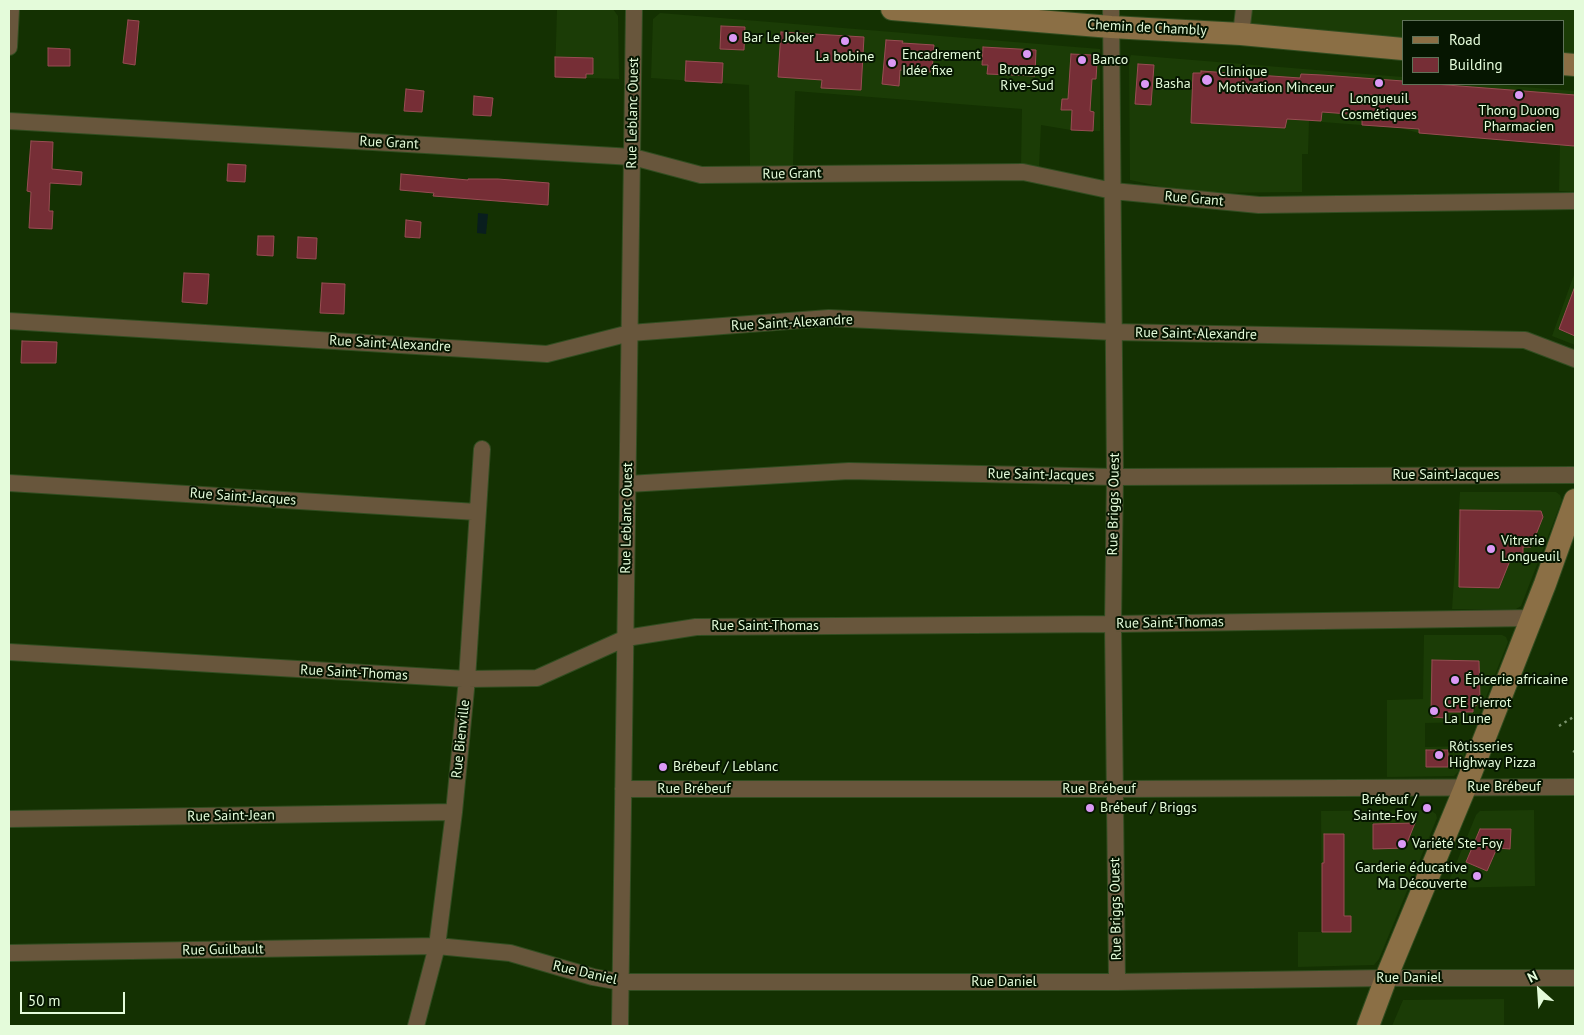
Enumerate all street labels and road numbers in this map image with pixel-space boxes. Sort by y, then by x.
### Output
street label: Chemin de Chambly [1087,16,1207,40]
street label: Rue Leblanc Ouest [624,57,642,169]
street label: Rue Grant [359,133,419,153]
street label: Rue Grant [762,165,822,183]
street label: Rue Grant [1164,188,1224,210]
street label: Rue Saint-Alexandre [731,311,853,335]
street label: Rue Saint-Alexandre [1135,325,1257,343]
street label: Rue Saint-Alexandre [329,332,451,356]
street label: Rue Briggs Ouest [1105,452,1123,556]
street label: Rue Leblanc Ouest [618,462,636,574]
street label: Rue Saint-Jacques [987,466,1095,484]
street label: Rue Saint-Jacques [1393,467,1499,483]
street label: Rue Saint-Jacques [189,485,297,509]
street label: Rue Saint-Thomas [1116,614,1224,632]
street label: Rue Saint-Thomas [711,618,819,634]
street label: Rue Saint-Thomas [300,662,408,684]
street label: Rue Bienville [449,699,473,779]
street label: Rue Brébeuf [1467,779,1541,795]
street label: Rue Brébeuf [657,781,731,797]
street label: Rue Brébeuf [1062,781,1136,797]
street label: Rue Saint-Jean [187,807,275,825]
street label: Rue Briggs Ouest [1107,857,1125,961]
street label: Rue Guilbault [182,941,264,959]
street label: Rue Daniel [551,957,619,989]
street label: Rue Daniel [1376,970,1442,986]
street label: Rue Daniel [971,974,1037,990]

